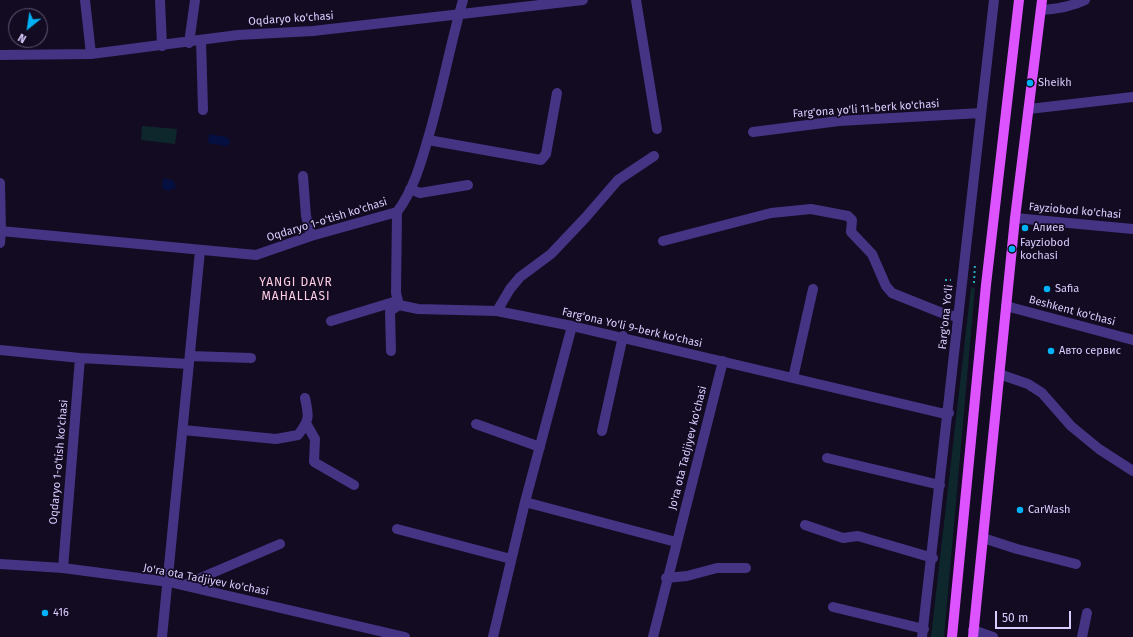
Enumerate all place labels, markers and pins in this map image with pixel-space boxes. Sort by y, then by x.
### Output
place label: Sheikh [1038,76,1072,90]
marker: Sheikh [1025,78,1035,88]
place label: Алиев [1033,221,1064,235]
marker: Алиев [1020,223,1030,233]
place label: Fayziobod kochasi [1020,236,1070,262]
marker: Fayziobod kochasi [1007,244,1017,254]
place label: Safia [1055,282,1079,296]
marker: Safia [1042,284,1052,294]
place label: Авто сервис [1059,344,1121,358]
marker: Авто сервис [1046,346,1056,356]
place label: CarWash [1028,503,1070,517]
marker: CarWash [1015,505,1025,515]
place label: 416 [53,606,69,620]
marker: 416 [40,608,50,618]

